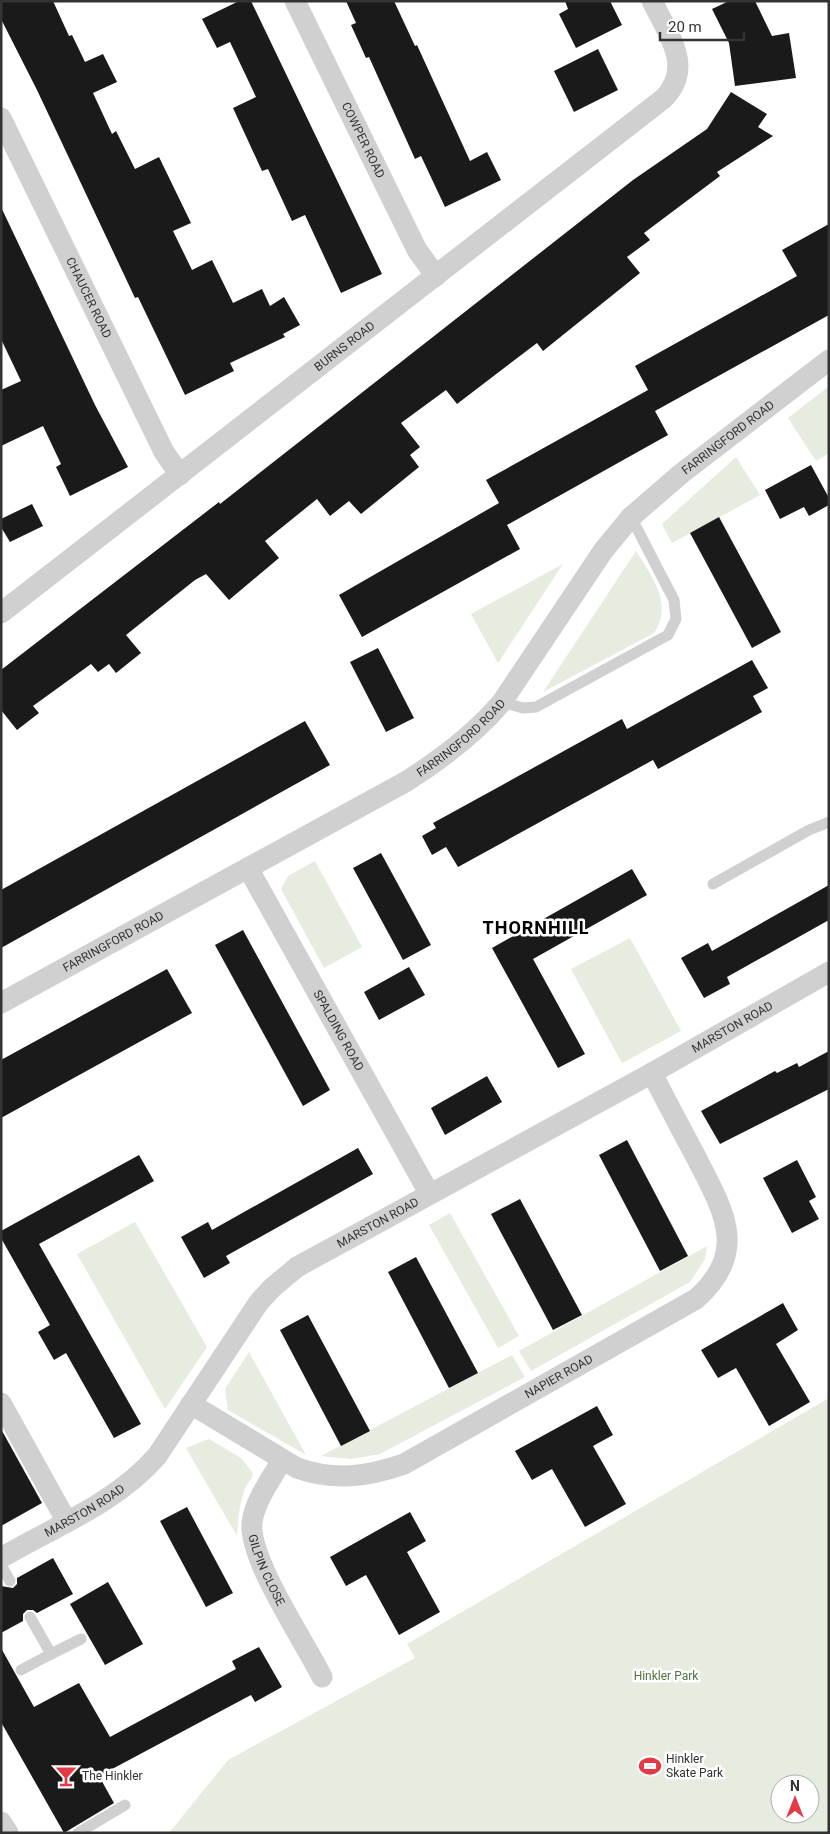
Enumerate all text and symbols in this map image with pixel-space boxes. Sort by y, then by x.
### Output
scale bar [660,10,744,42]
text: 20 m [668,18,702,36]
street label: COWPER ROAD [339,100,388,181]
street label: CHAUCER ROAD [63,255,114,341]
street label: BURNS ROAD [312,318,378,374]
street label: FARRINGFORD ROAD [679,398,777,477]
street label: FARRINGFORD ROAD [414,696,508,780]
street label: FARRINGFORD ROAD [60,908,166,975]
district label: THORNHILL [483,917,589,938]
street label: SPALDING ROAD [310,988,367,1073]
street label: MARSTON ROAD [689,998,776,1056]
street label: MARSTON ROAD [335,1195,421,1251]
street label: NAPIER ROAD [522,1352,595,1401]
street label: MARSTON ROAD [42,1481,128,1540]
street label: GILPIN CLOSE [246,1533,288,1608]
park label: Hinkler Park [634,1669,699,1683]
place label: Hinkler Skate Park [666,1752,724,1780]
sports icon: Hinkler Skate Park [637,1753,663,1779]
bar icon: The Hinkler [53,1763,79,1789]
place label: The Hinkler [82,1769,143,1783]
north arrow [770,1774,820,1824]
text: N [790,1778,800,1794]

